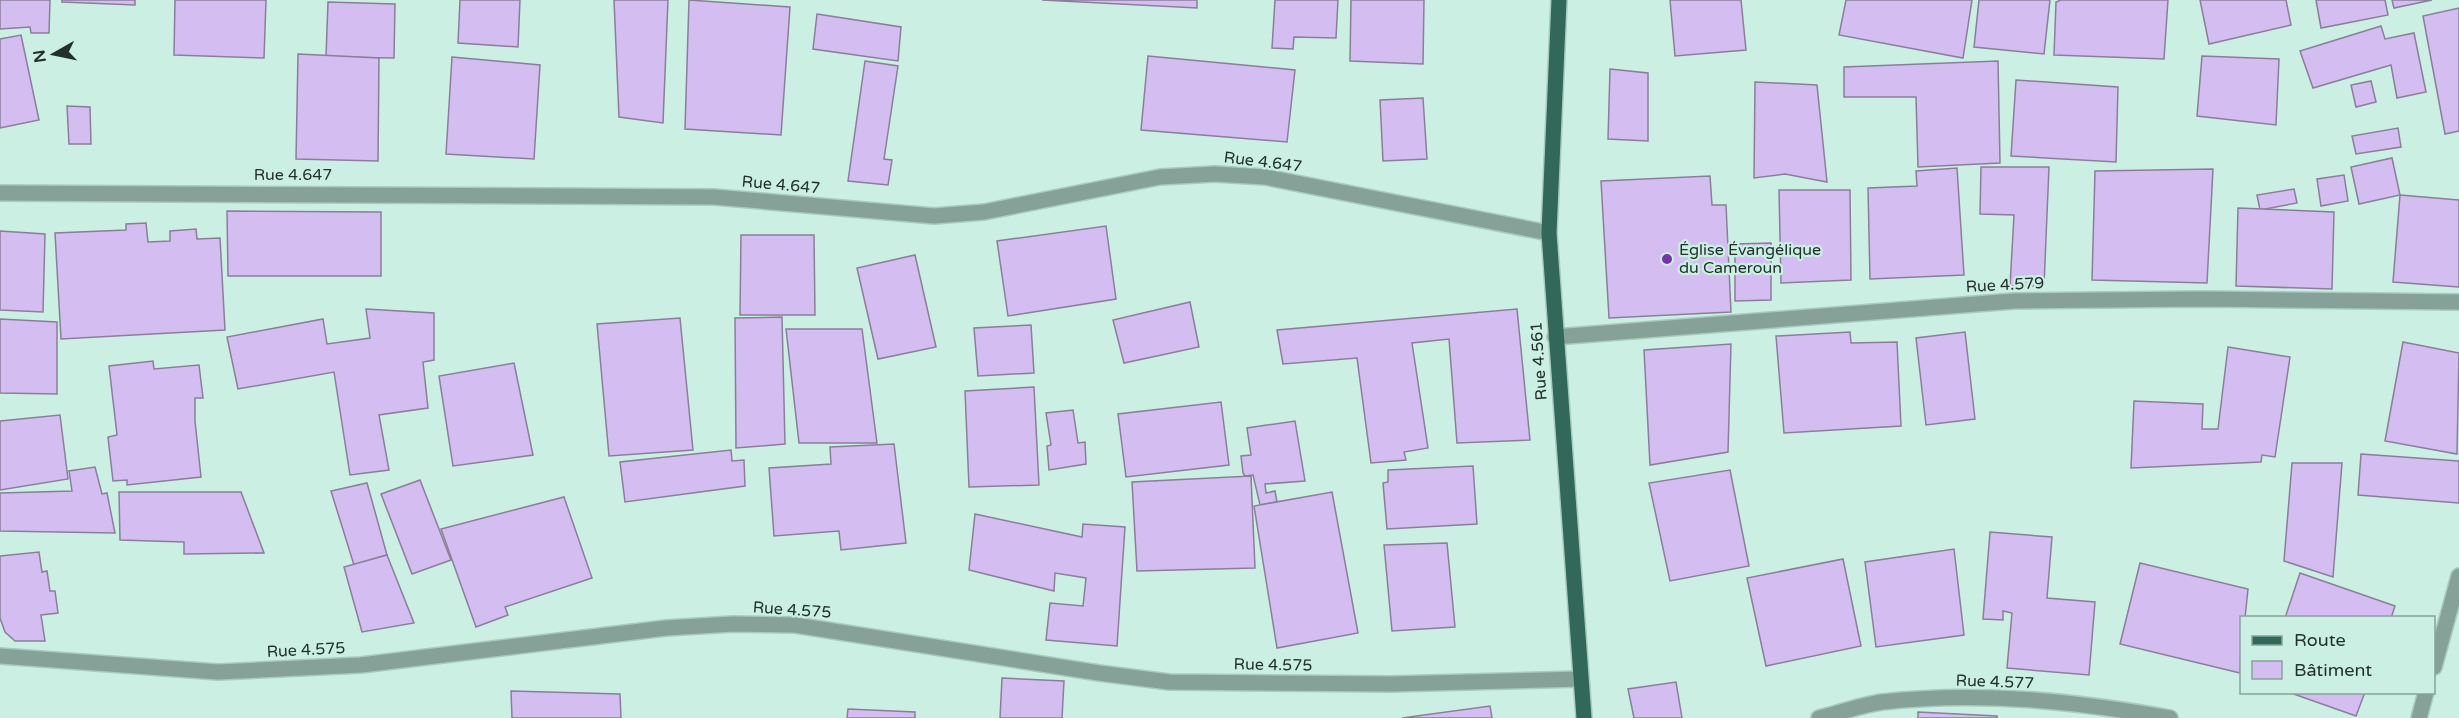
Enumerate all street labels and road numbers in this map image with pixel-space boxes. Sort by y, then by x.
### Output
street label: Rue 4.647 [1223,147,1303,177]
street label: Rue 4.647 [254,165,332,185]
street label: Rue 4.647 [741,172,821,198]
street label: Rue 4.579 [1965,273,2045,297]
street label: Rue 4.561 [1526,321,1552,401]
street label: Rue 4.575 [752,597,832,623]
street label: Rue 4.575 [266,638,346,662]
street label: Rue 4.575 [1233,654,1313,676]
street label: Rue 4.577 [1955,671,2035,693]

